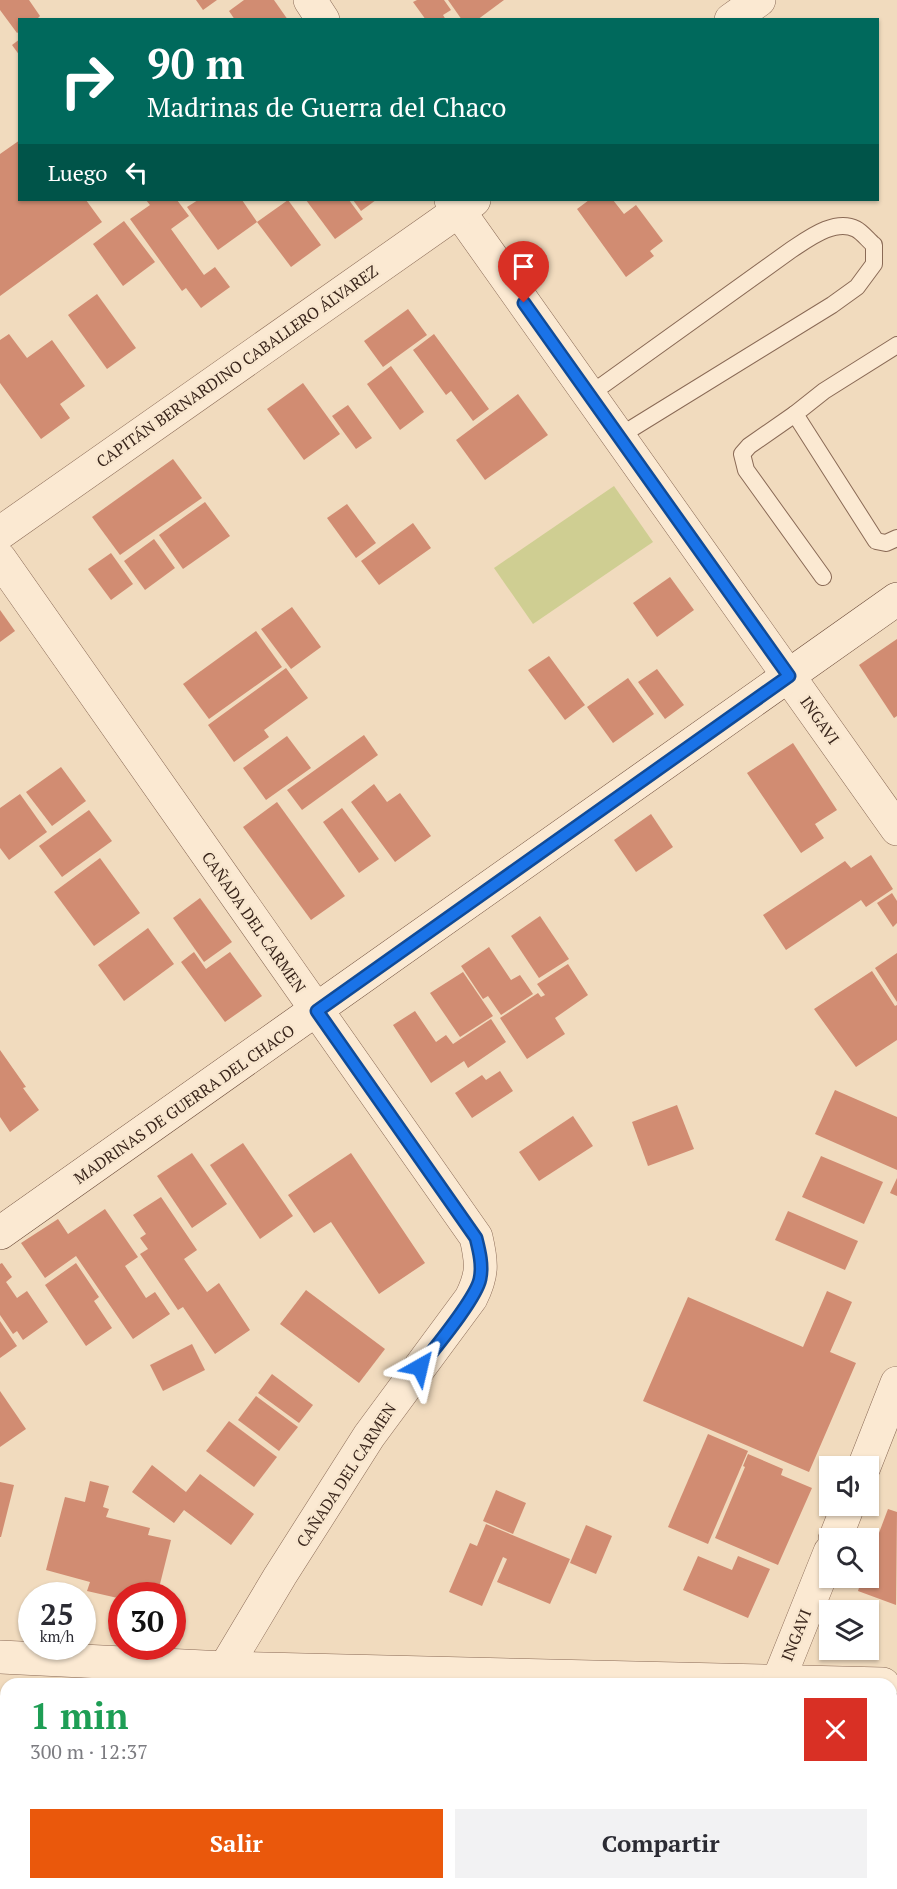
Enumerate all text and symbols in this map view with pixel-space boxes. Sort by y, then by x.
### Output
text: 90 m [147,35,245,91]
icon: right [48,42,126,120]
text: Madrinas de Guerra del Chaco [147,89,506,125]
icon: left [120,156,153,189]
text: Luego [48,158,108,187]
pin [498,241,549,303]
icon: arrive [507,250,540,283]
street label: CAPITÁN BERNARDINO CABALLERO ÁLVAREZ [92,260,382,472]
street label: INGAVI [795,691,845,749]
street label: CAÑADA DEL CARMEN [197,847,311,997]
street label: MADRINAS DE GUERRA DEL CHACO [69,1019,299,1189]
position arrow [388,1335,452,1399]
street label: CAÑADA DEL CARMEN [291,1398,401,1551]
map controls [819,1456,879,1660]
button: sound [819,1456,879,1516]
button: search [819,1528,879,1588]
speed limit sign: 30 [108,1582,186,1660]
text: 25 [40,1594,74,1634]
button: layers [819,1600,879,1660]
street label: INGAVI [776,1606,816,1664]
text: km/h [40,1626,74,1646]
text: 1 min [30,1692,128,1739]
button: close [804,1698,867,1761]
text: 300 m · 12:37 [30,1738,148,1765]
button: Salir [30,1809,443,1878]
button: Compartir [455,1809,867,1878]

